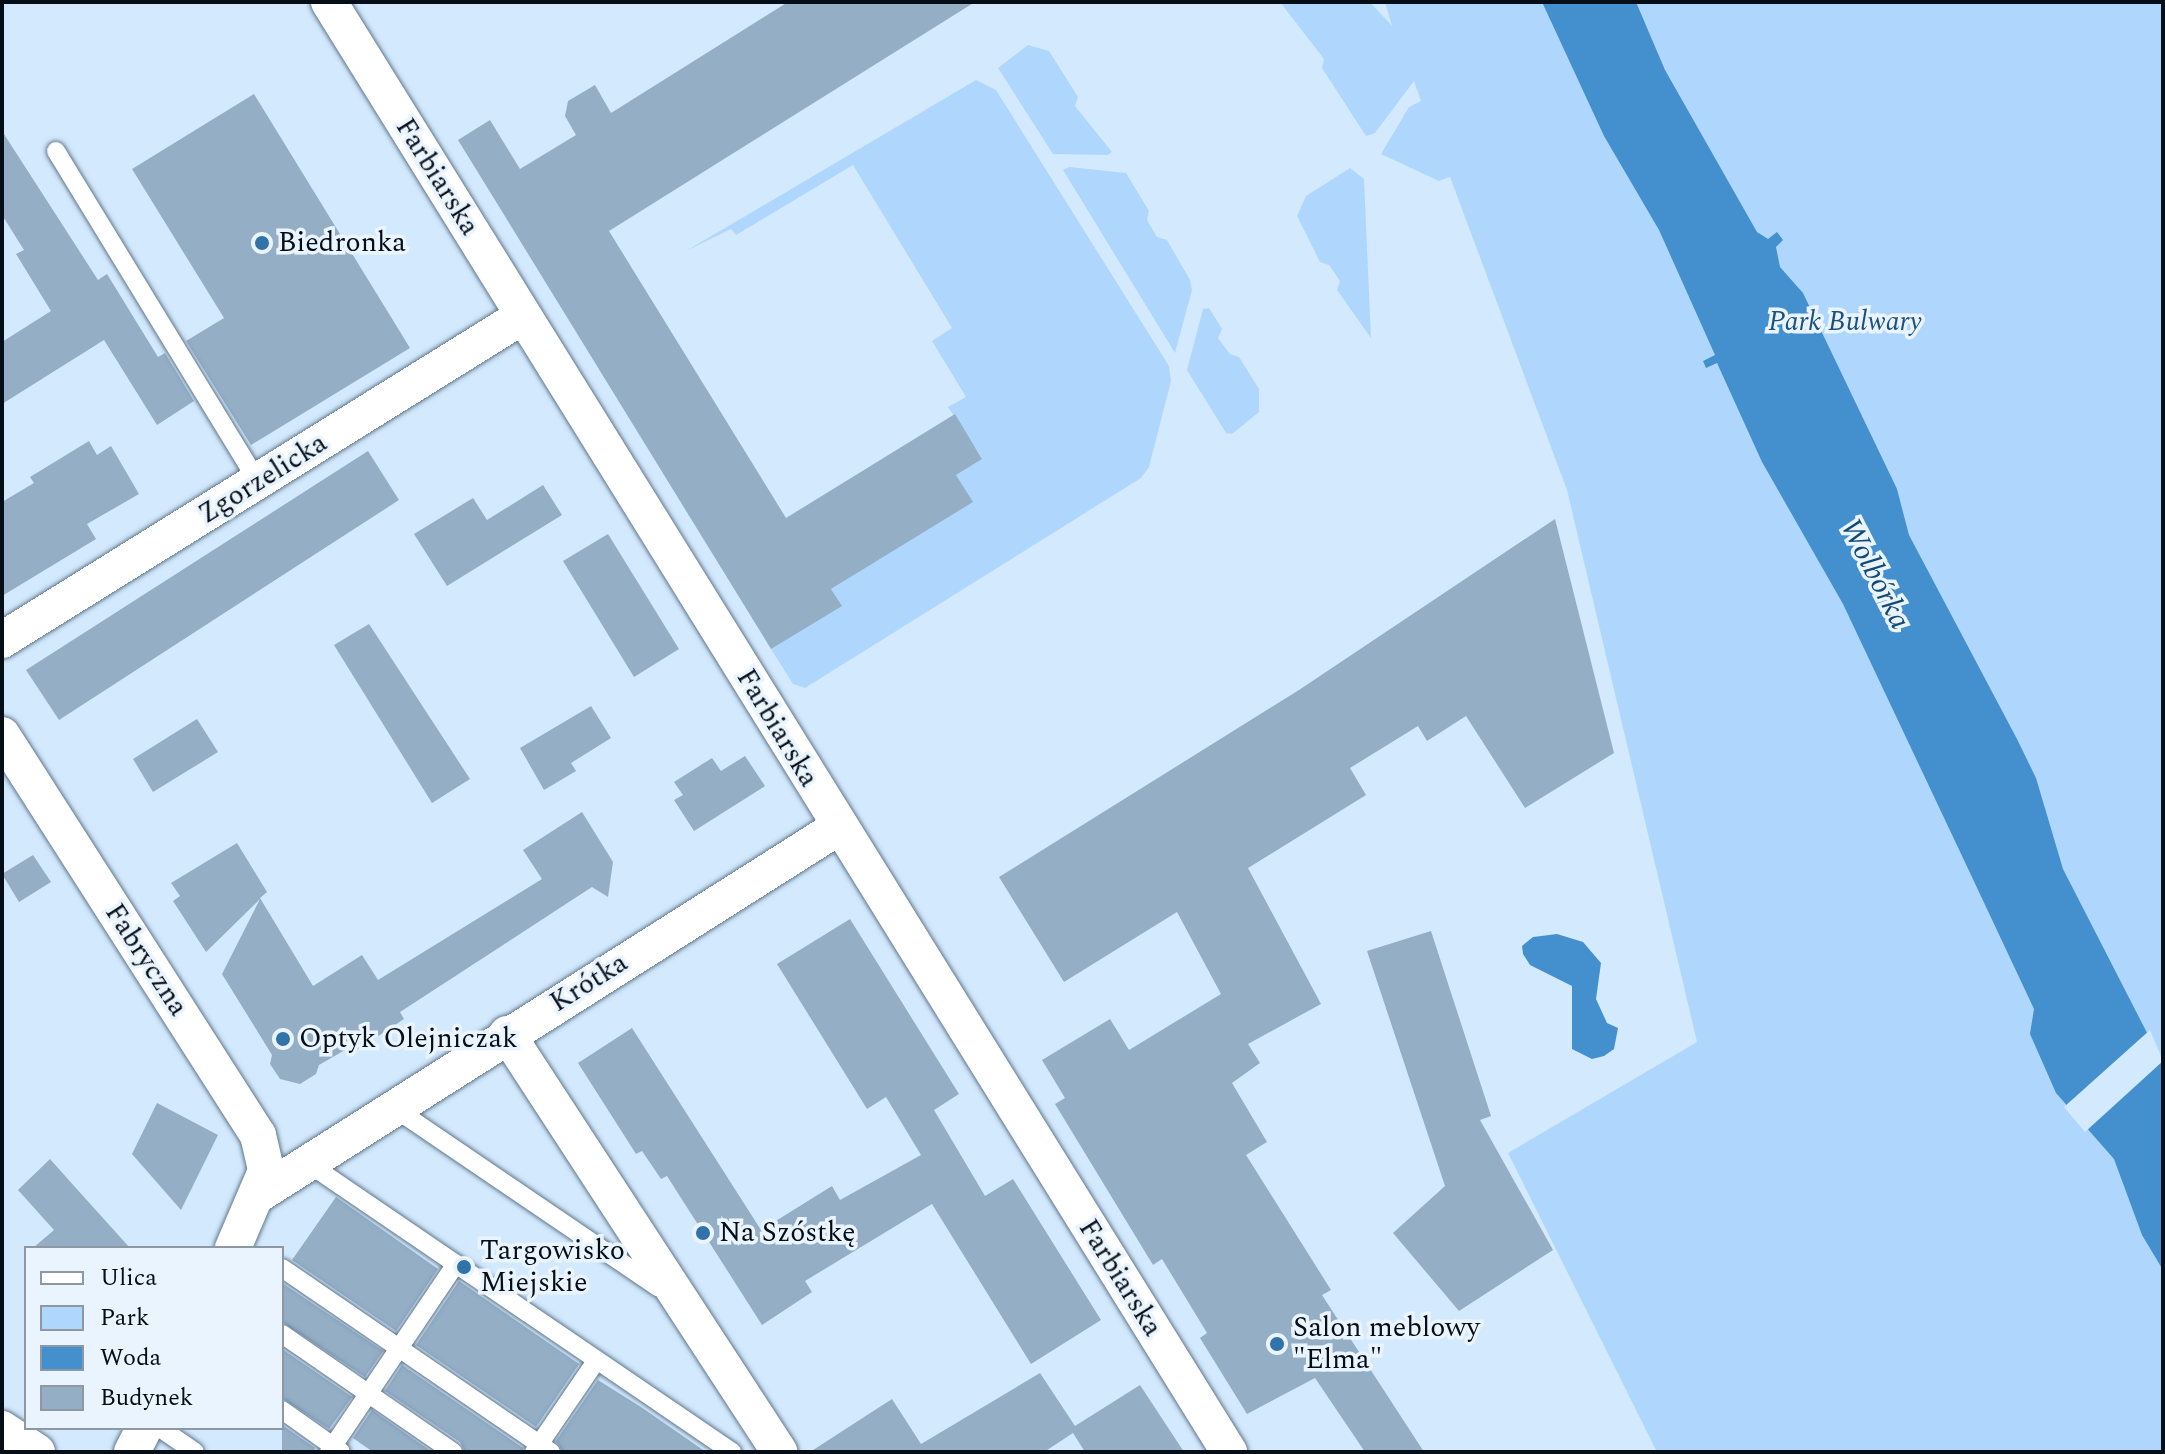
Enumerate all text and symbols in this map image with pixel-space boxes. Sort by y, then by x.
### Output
street label: Farbiarska [388,112,486,242]
place label: Biedronka [278,226,406,260]
marker: Biedronka [253,234,271,252]
park label: Park Bulwary [1768,305,1922,339]
street label: Zgorzelicka [193,426,333,532]
water label: Wolbórka [1832,513,1918,635]
street label: Farbiarska [729,663,825,793]
street label: Fabryczna [97,898,195,1022]
street label: Krótka [544,946,634,1020]
place label: Optyk Olejniczak [299,1022,518,1056]
marker: Optyk Olejniczak [274,1030,292,1048]
street label: Farbiarska [1071,1213,1169,1343]
place label: Na Szóstkę [719,1216,856,1250]
marker: Na Szóstkę [694,1224,712,1242]
place label: Targowisko Miejskie [480,1234,625,1300]
legend [24,1246,284,1430]
marker: Targowisko Miejskie [455,1258,473,1276]
text: Ulica [100,1260,157,1296]
text: Park [100,1300,150,1336]
place label: Salon meblowy "Elma" [1293,1311,1480,1377]
marker: Salon meblowy "Elma" [1268,1335,1286,1353]
text: Woda [100,1340,161,1376]
text: Budynek [100,1380,193,1416]

